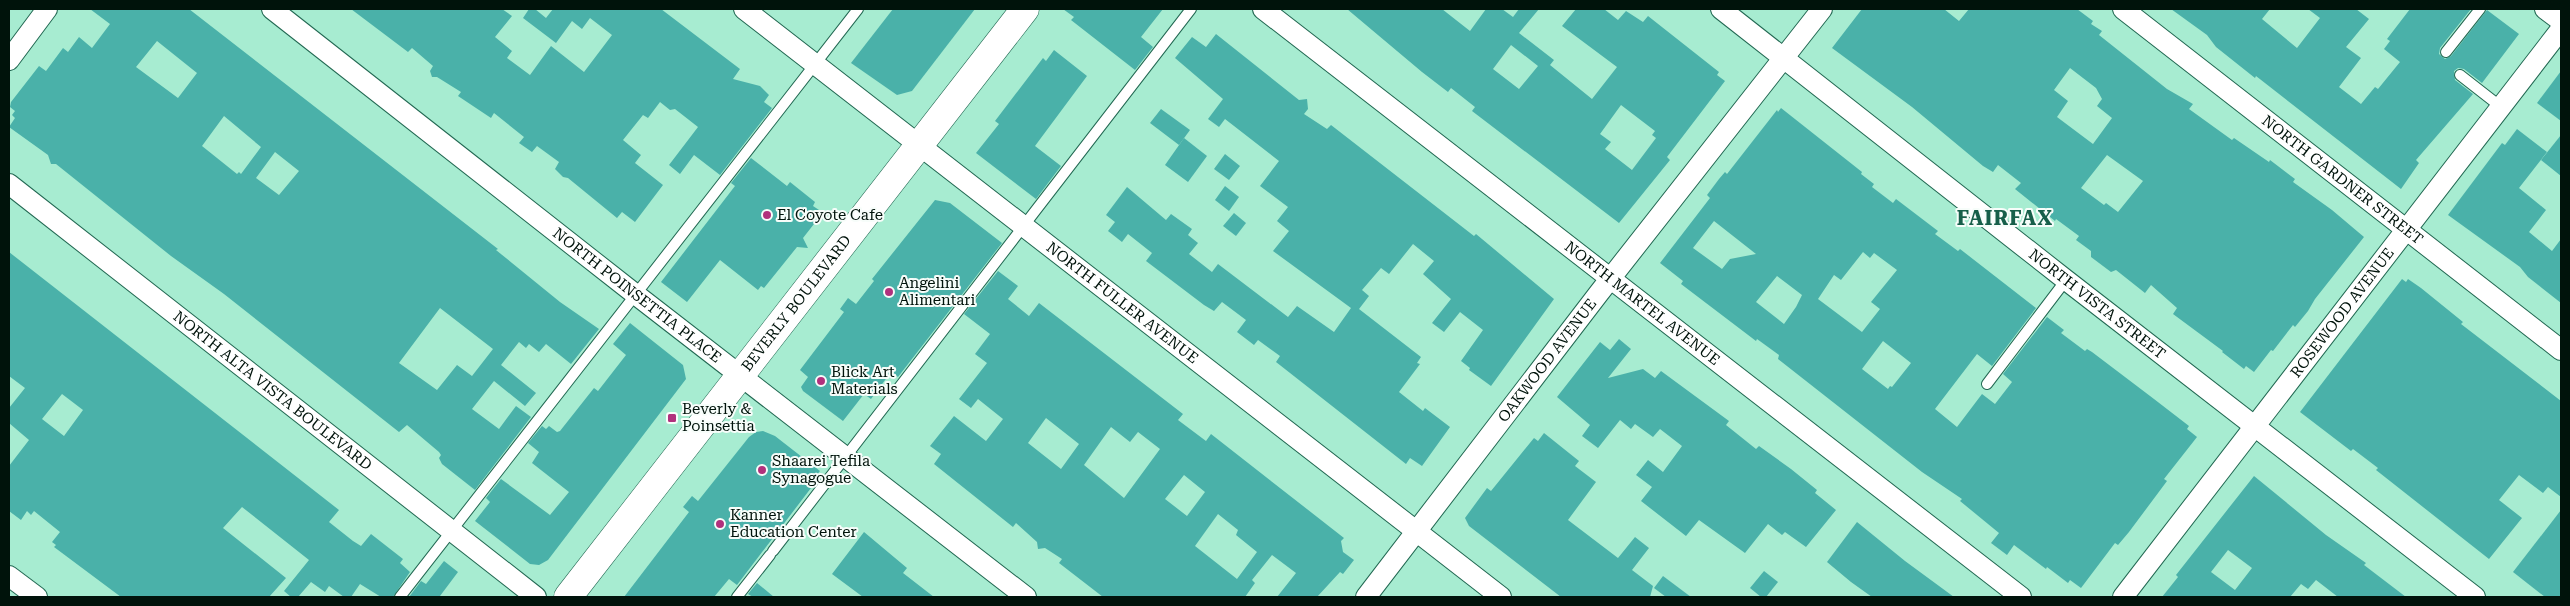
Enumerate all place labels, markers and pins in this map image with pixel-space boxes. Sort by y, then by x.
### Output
place label: El Coyote Cafe [777,206,883,224]
marker: El Coyote Cafe [761,209,773,221]
place label: Angelini Alimentari [899,274,976,309]
marker: Angelini Alimentari [883,286,895,298]
place label: Blick Art Materials [831,363,898,398]
marker: Blick Art Materials [815,375,827,387]
place label: Beverly & Poinsettia [682,400,755,435]
marker: Beverly & Poinsettia [666,412,678,424]
place label: Shaarei Tefila Synagogue [772,452,870,487]
marker: Shaarei Tefila Synagogue [756,464,768,476]
place label: Kanner Education Center [730,506,857,541]
marker: Kanner Education Center [714,518,726,530]

